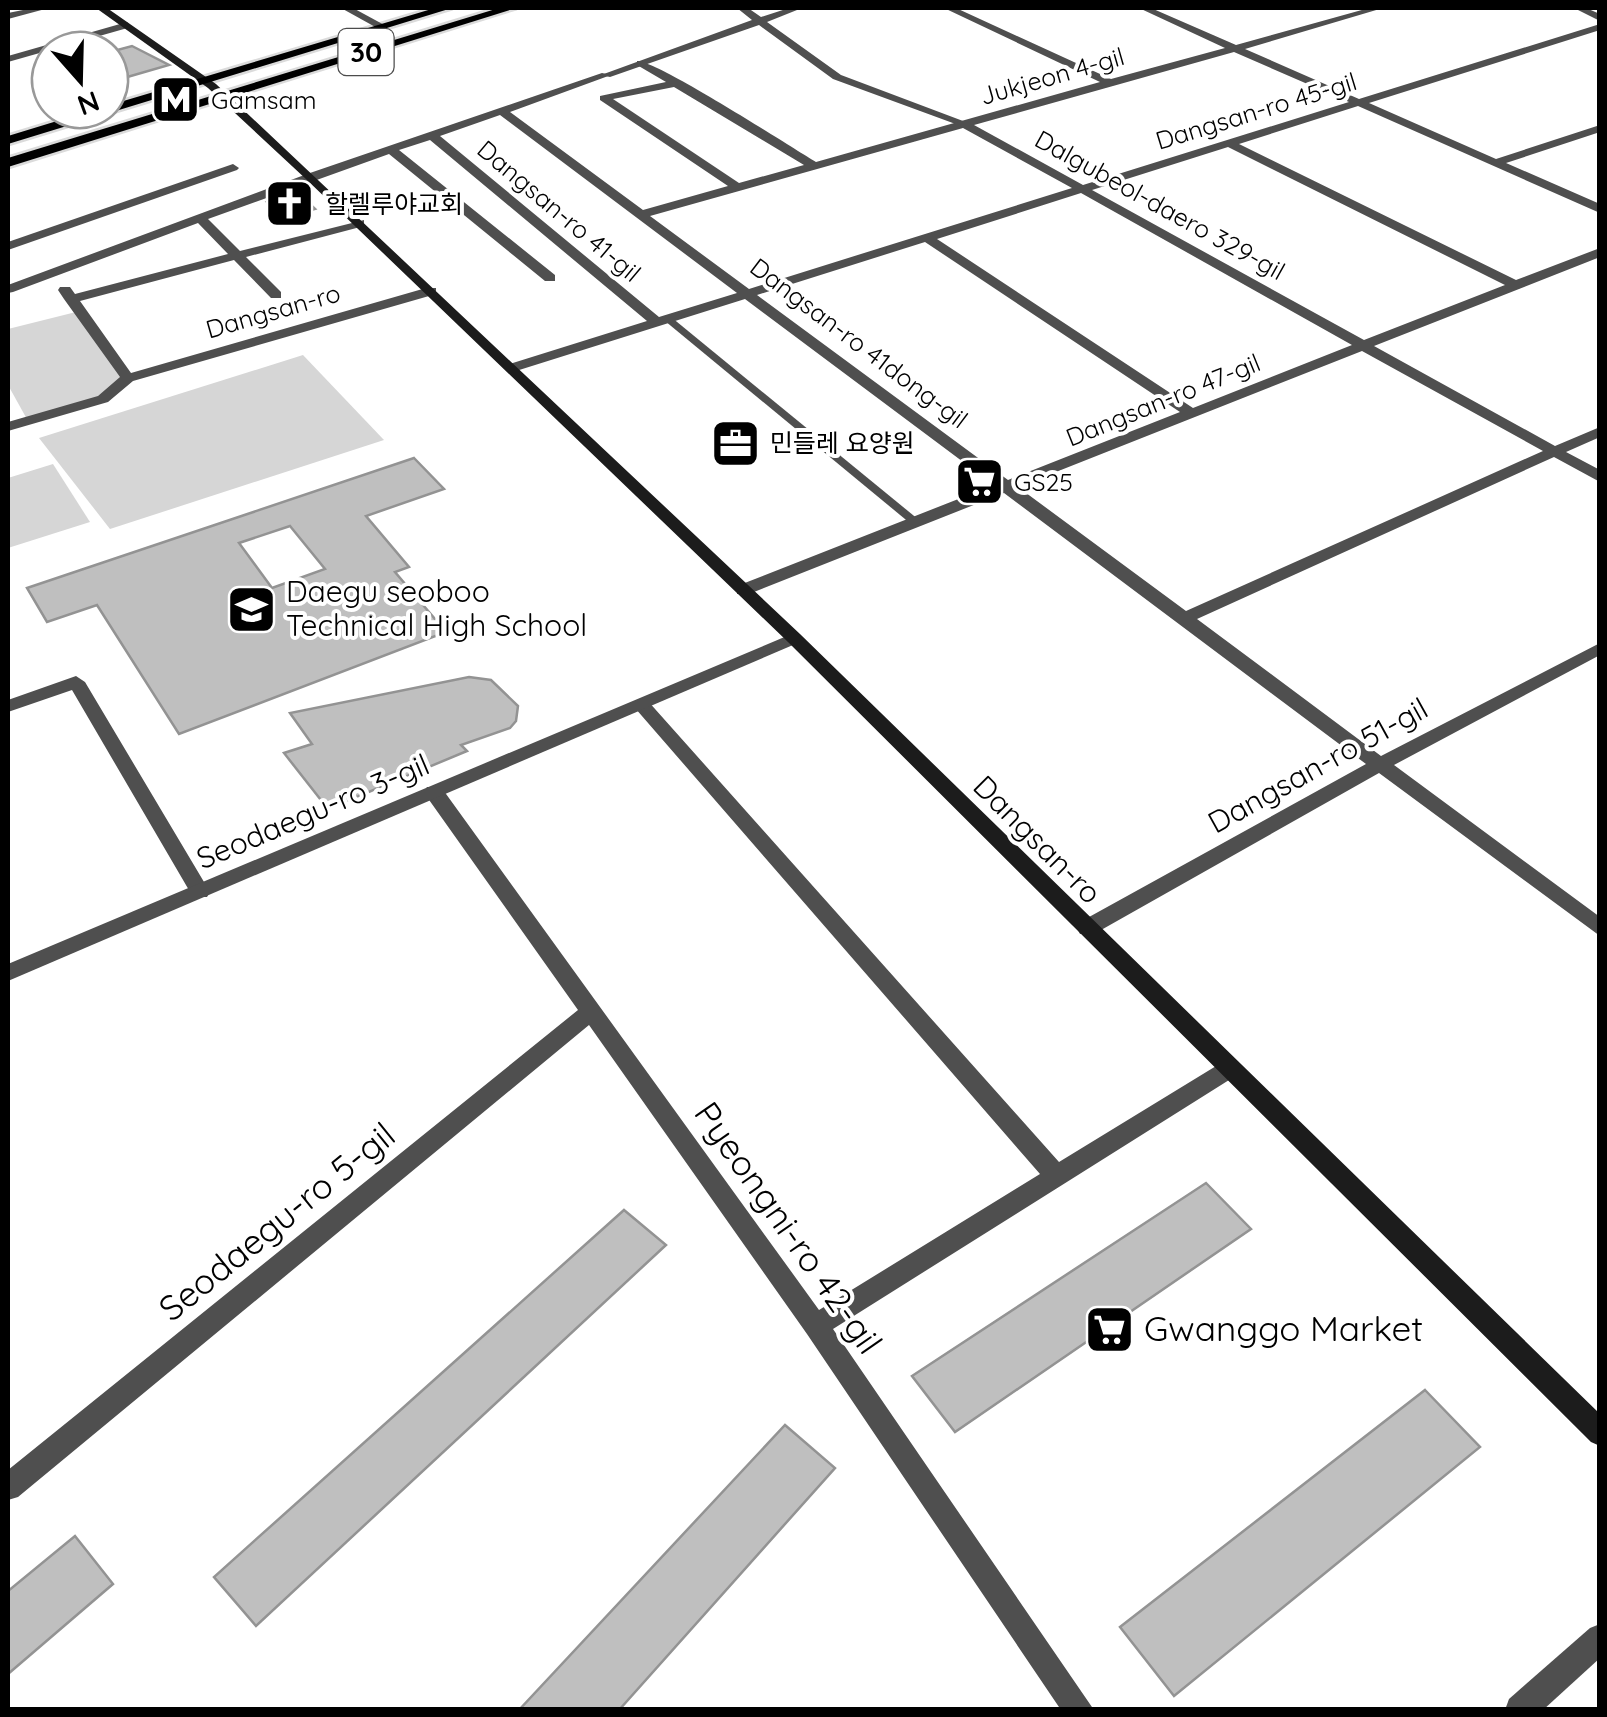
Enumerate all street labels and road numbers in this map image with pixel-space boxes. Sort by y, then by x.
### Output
road number: 30 [338,29,394,75]
street label: Jukjeon 4-gil [976,40,1128,111]
street label: Dangsan-ro 45-gil [1152,65,1360,156]
street label: Dalgubeol-daero 329-gil [1030,123,1291,286]
street label: Dangsan-ro 41-gil [471,133,647,288]
street label: Dangsan-ro 41dong-gil [744,251,974,434]
street label: Dangsan-ro [202,277,344,344]
street label: Dangsan-ro 47-gil [1061,346,1265,453]
street label: Dangsan-ro 51-gil [1201,689,1434,841]
street label: Seodaegu-ro 3-gil [191,745,435,877]
street label: Dangsan-ro [966,767,1110,911]
street label: Pyeongni-ro 42-gil [685,1093,892,1362]
street label: Seodaegu-ro 5-gil [149,1112,403,1330]

